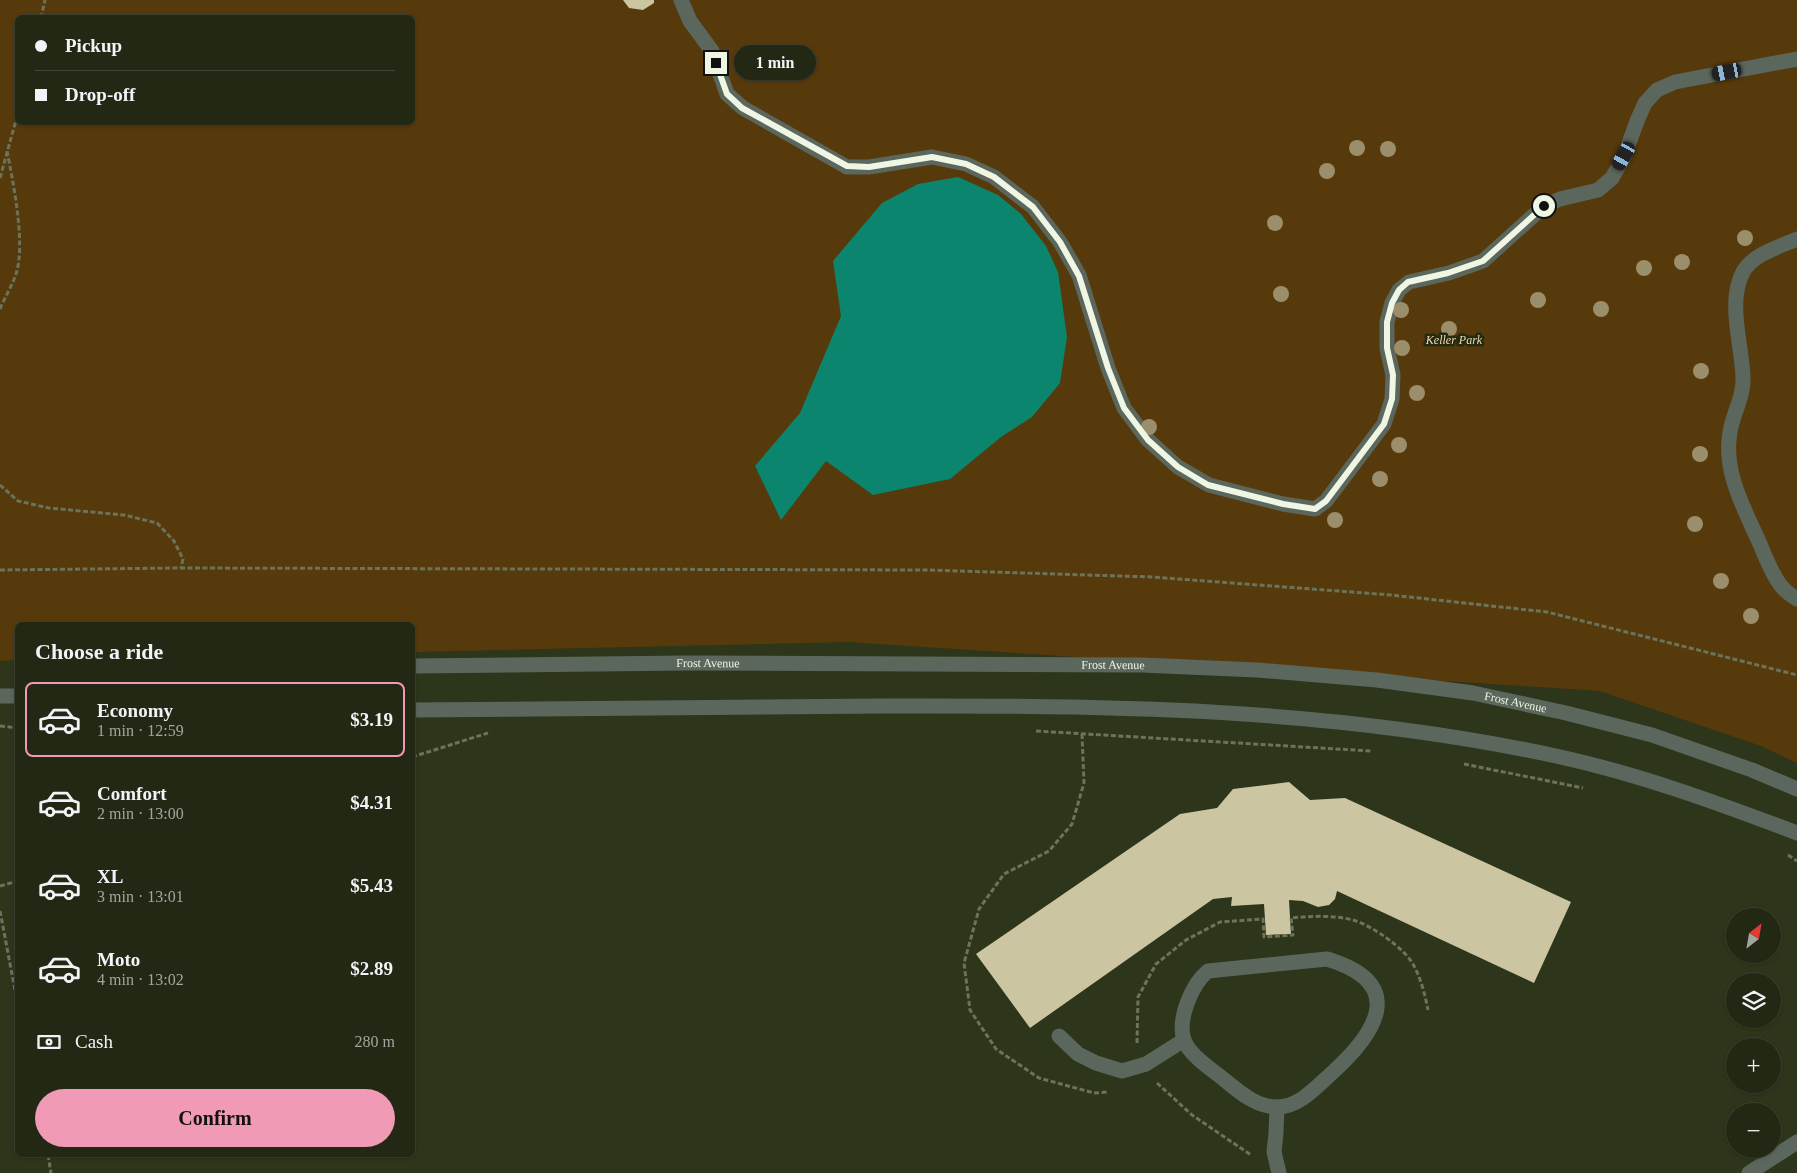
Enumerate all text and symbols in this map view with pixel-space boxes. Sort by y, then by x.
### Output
text: Pickup [65,35,122,56]
callout: 1 min [734,46,816,80]
route end [705,52,727,74]
text: 1 min [756,54,794,71]
car [1710,62,1743,82]
text: Drop-off [65,84,135,105]
car [1610,139,1637,173]
route start [1533,195,1555,217]
park label: Keller Park [1425,333,1483,347]
text: Choose a ride [35,639,163,664]
street label: Frost Avenue [676,656,740,670]
street label: Frost Avenue [1081,658,1145,672]
street label: Frost Avenue [1483,689,1548,716]
icon: car [37,697,82,742]
text: Economy [97,700,173,721]
text: $3.19 [350,709,393,730]
text: 1 min · 12:59 [97,722,184,739]
icon: car [37,780,82,825]
text: Comfort [97,783,167,804]
text: $4.31 [350,792,393,813]
text: 2 min · 13:00 [97,805,184,822]
icon: car [37,863,82,908]
text: XL [97,866,123,887]
text: $5.43 [350,875,393,896]
text: 3 min · 13:01 [97,888,184,905]
north arrow [1726,908,1781,962]
map controls [1726,908,1781,1158]
icon: car [37,946,82,991]
text: Moto [97,949,140,970]
text: $2.89 [350,958,393,979]
text: 4 min · 13:02 [97,971,184,988]
button: layers [1726,973,1781,1028]
icon: cash [35,1028,63,1056]
text: Cash [75,1031,113,1052]
text: 280 m [355,1033,395,1050]
button: + [1726,1038,1781,1093]
button: Confirm [35,1089,395,1147]
button: − [1726,1103,1781,1158]

